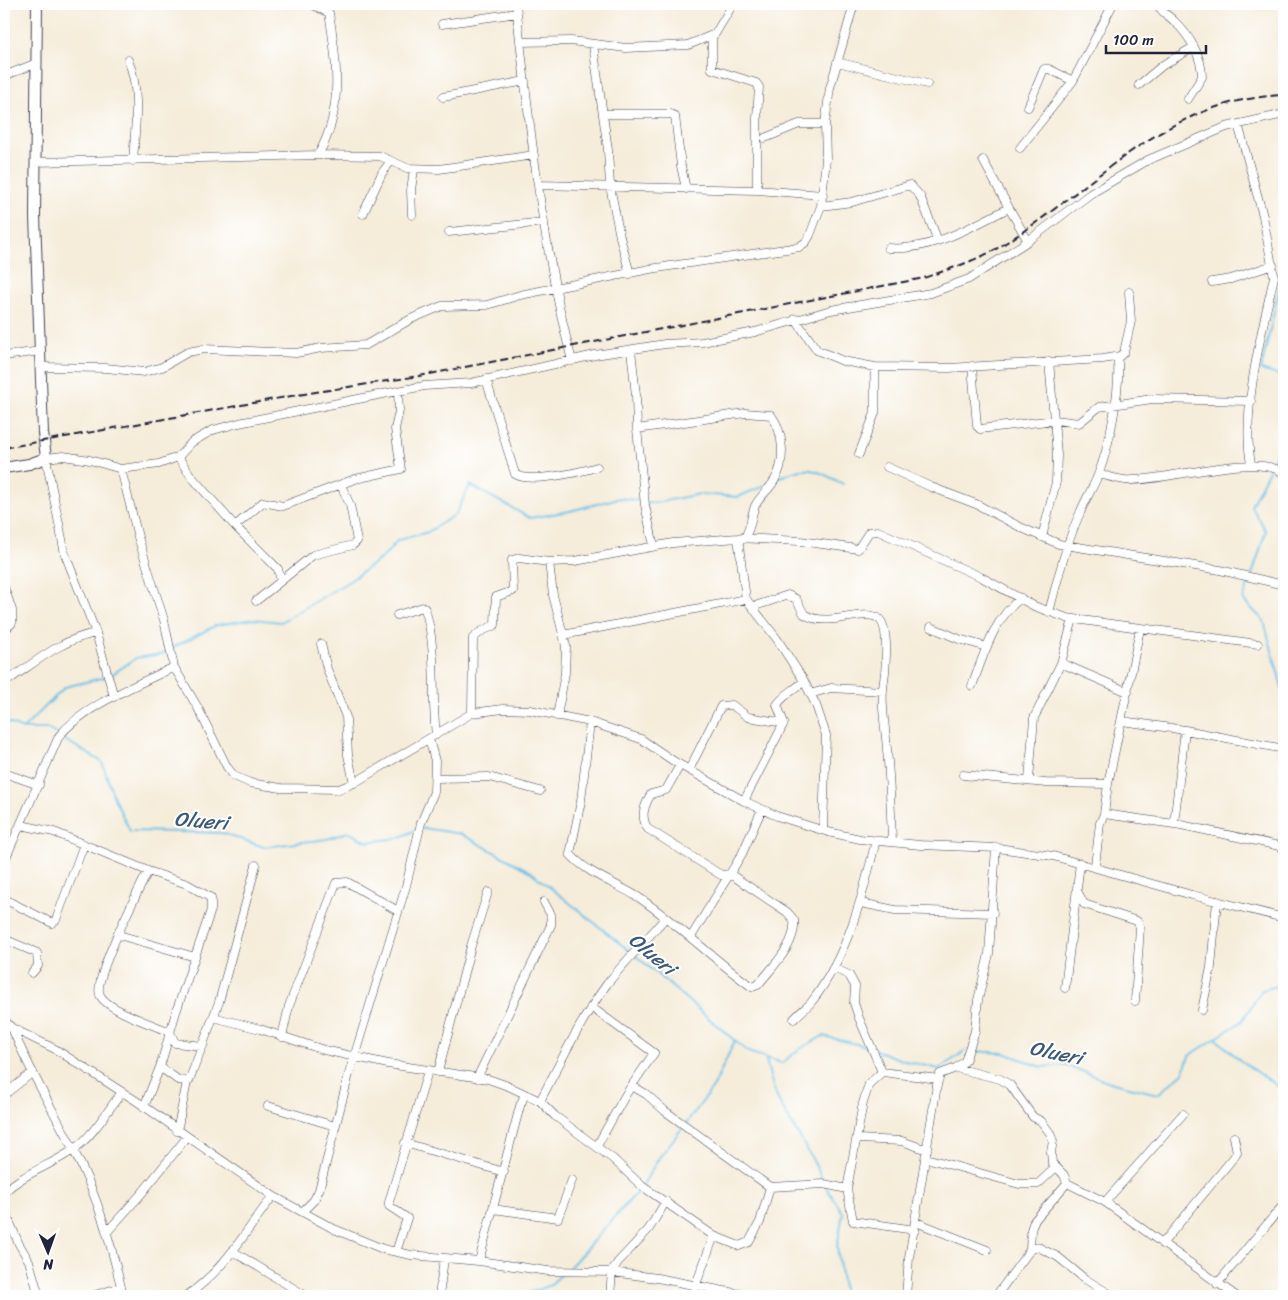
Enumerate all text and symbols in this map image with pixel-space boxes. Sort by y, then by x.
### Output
scale bar [1106,22,1206,54]
text: 100 m [1113,27,1154,53]
water label: Olueri [173,801,233,841]
water label: Olueri [620,923,686,987]
water label: Olueri [1026,1030,1089,1076]
north arrow [22,1228,72,1278]
text: N [43,1252,55,1277]

